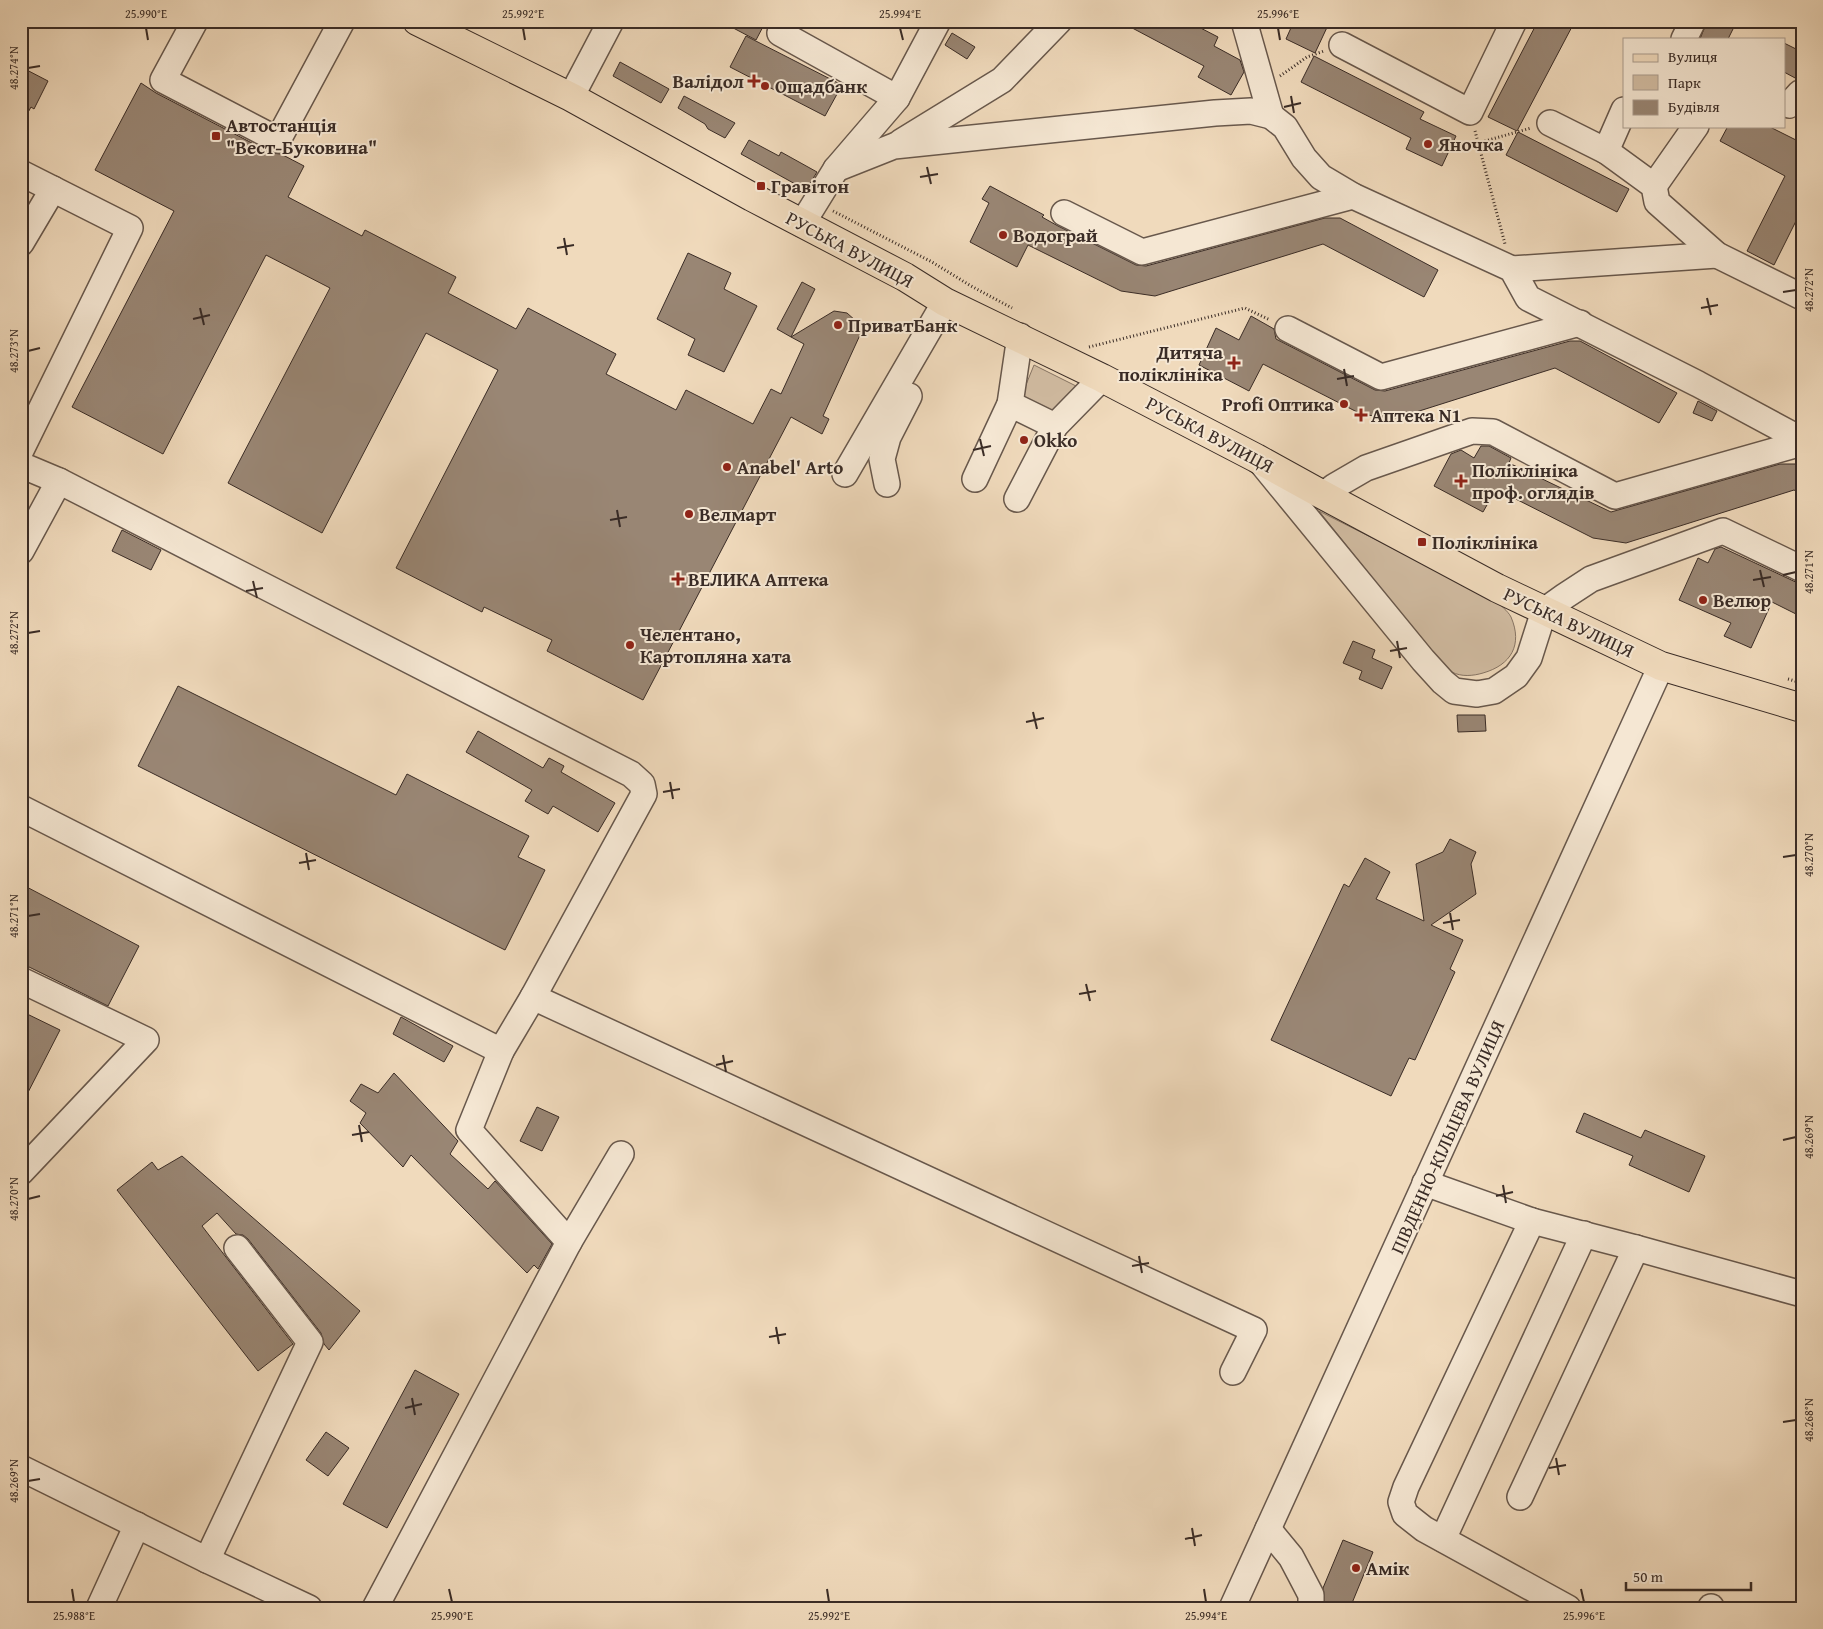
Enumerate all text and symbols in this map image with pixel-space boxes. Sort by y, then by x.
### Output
text: 25.990°E [125,5,167,22]
text: 25.992°E [502,5,544,22]
text: 25.994°E [879,5,921,22]
text: 25.996°E [1257,5,1299,22]
legend [1623,38,1786,128]
text: 48.274°N [5,46,22,90]
text: Вулиця [1668,46,1718,67]
place label: Валідол [673,67,744,95]
place label: Ощадбанк [775,72,867,100]
text: Парк [1668,72,1701,93]
marker: Валідол [748,75,760,87]
marker: Ощадбанк [759,80,771,92]
text: Будівля [1668,96,1720,117]
place label: Автостанція "Вест-Буковина" [226,111,377,161]
marker: Автостанція "Вест-Буковина" [210,130,222,142]
place label: Яночка [1437,130,1504,158]
marker: Яночка [1422,138,1434,150]
place label: Гравітон [771,172,849,200]
marker: Гравітон [755,180,767,192]
street label: РУСЬКА ВУЛИЦЯ [781,204,919,294]
place label: Водограй [1013,221,1098,249]
marker: Водограй [997,229,1009,241]
text: 48.272°N [1800,268,1817,312]
place label: ПриватБанк [848,311,958,339]
marker: ПриватБанк [832,319,844,331]
text: 48.273°N [5,329,22,373]
place label: Дитяча поліклініка [1118,338,1223,388]
marker: Дитяча поліклініка [1227,356,1241,370]
street label: РУСЬКА ВУЛИЦЯ [1141,389,1279,479]
place label: Profi Оптика [1222,390,1334,418]
marker: Profi Оптика [1338,398,1350,410]
place label: Аптека N1 [1371,401,1461,429]
marker: Аптека N1 [1355,409,1367,421]
place label: Okko [1034,426,1077,454]
marker: Okko [1018,434,1030,446]
place label: Anabel' Arto [737,453,843,481]
place label: Поліклініка проф. оглядів [1472,456,1595,506]
marker: Anabel' Arto [721,461,733,473]
marker: Поліклініка проф. оглядів [1454,474,1468,488]
place label: Велмарт [699,500,777,528]
marker: Велмарт [683,508,695,520]
place label: Поліклініка [1432,528,1538,556]
marker: Поліклініка [1416,536,1428,548]
text: 48.271°N [1800,550,1817,594]
place label: ВЕЛИКА Аптека [688,565,829,593]
marker: ВЕЛИКА Аптека [672,573,684,585]
street label: РУСЬКА ВУЛИЦЯ [1499,580,1639,664]
place label: Велюр [1713,586,1771,614]
marker: Велюр [1697,594,1709,606]
text: 48.272°N [5,611,22,655]
place label: Челентано, Картопляна хата [640,620,792,670]
marker: Челентано, Картопляна хата [624,639,636,651]
text: 48.270°N [1800,833,1817,877]
text: 48.271°N [5,894,22,938]
street label: ПІВДЕННО-КІЛЬЦЕВА ВУЛИЦЯ [1383,1016,1511,1258]
text: 48.269°N [1800,1115,1817,1159]
text: 48.270°N [5,1177,22,1221]
text: 48.268°N [1800,1398,1817,1442]
text: 48.269°N [5,1459,22,1503]
place label: Амік [1366,1554,1409,1582]
scale bar [1626,1559,1750,1591]
marker: Амік [1350,1562,1362,1574]
text: 50 m [1633,1566,1664,1587]
text: 25.988°E [53,1607,95,1624]
text: 25.990°E [431,1607,473,1624]
text: 25.992°E [808,1607,850,1624]
text: 25.994°E [1185,1607,1227,1624]
text: 25.996°E [1563,1607,1605,1624]

